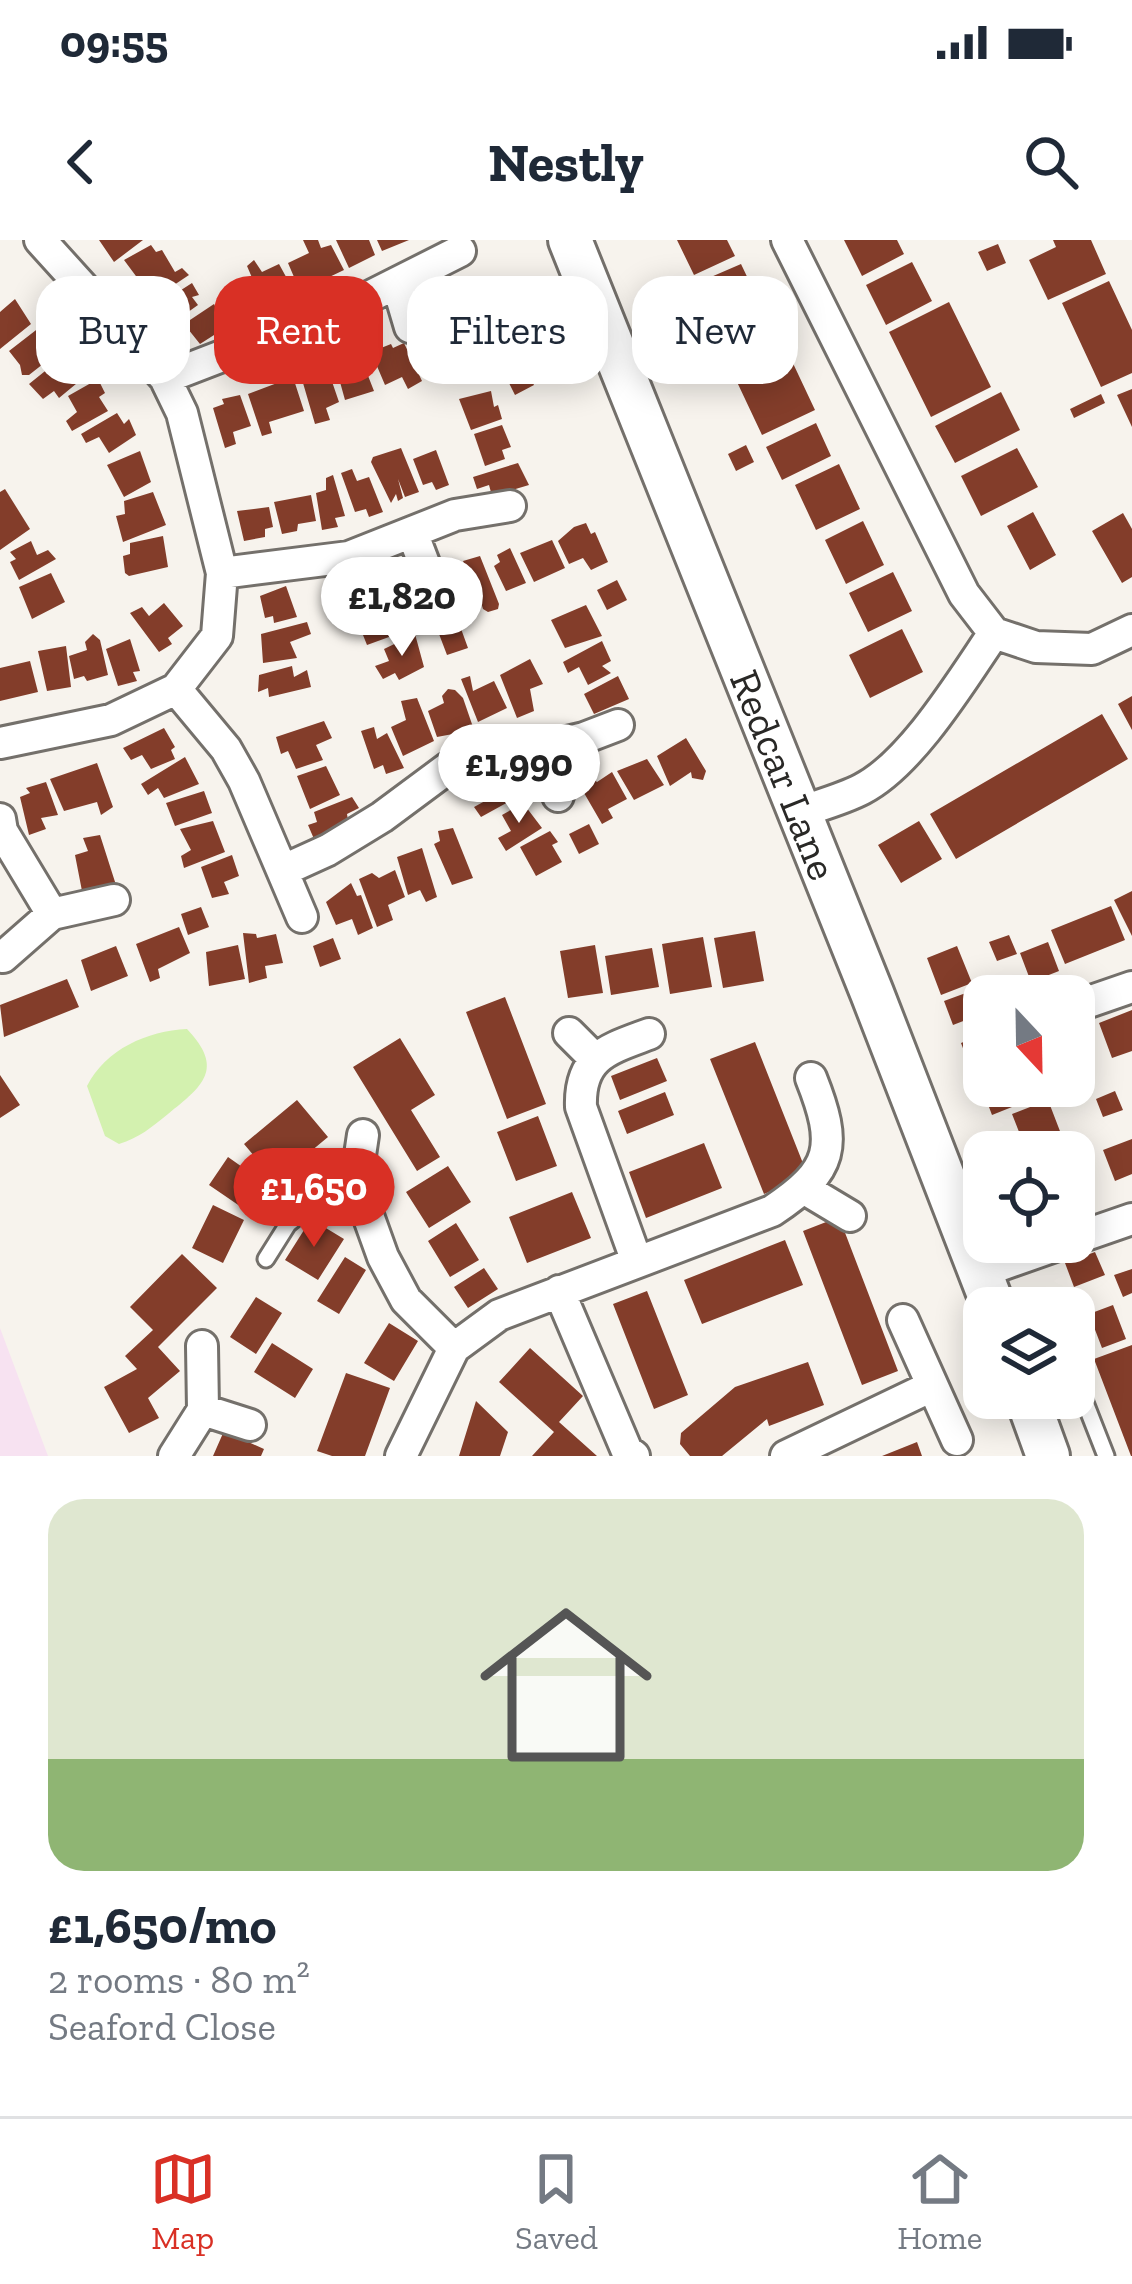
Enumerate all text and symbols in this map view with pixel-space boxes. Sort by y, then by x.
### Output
text: 09:55 [60,15,168,69]
icon: back [48,129,114,195]
icon: search [1018,129,1084,195]
text: Nestly [488,130,644,195]
chip: Buy [36,276,190,384]
chip: Rent [214,276,383,384]
chip: Filters [407,276,608,384]
chip: New [632,276,798,384]
pin: £1,820 [304,557,500,659]
text: £1,820 [348,572,456,619]
street label: Redcar Lane [719,663,849,887]
pin: £1,990 [421,724,617,826]
text: £1,990 [465,739,573,786]
north arrow [963,975,1095,1107]
map controls [963,975,1095,1419]
button: locate [963,1131,1095,1263]
pin: £1,650 [216,1148,412,1250]
text: £1,650 [261,1163,367,1210]
button: layers [963,1287,1095,1419]
icon: home [458,1577,674,1793]
text: £1,650/mo [48,1895,276,1956]
text: 2 rooms · 80 m² [48,1956,310,2003]
text: Seaford Close [48,2003,276,2050]
tab: Map [150,2146,216,2257]
tab: Saved [515,2146,598,2257]
tab: Home [897,2146,982,2257]

